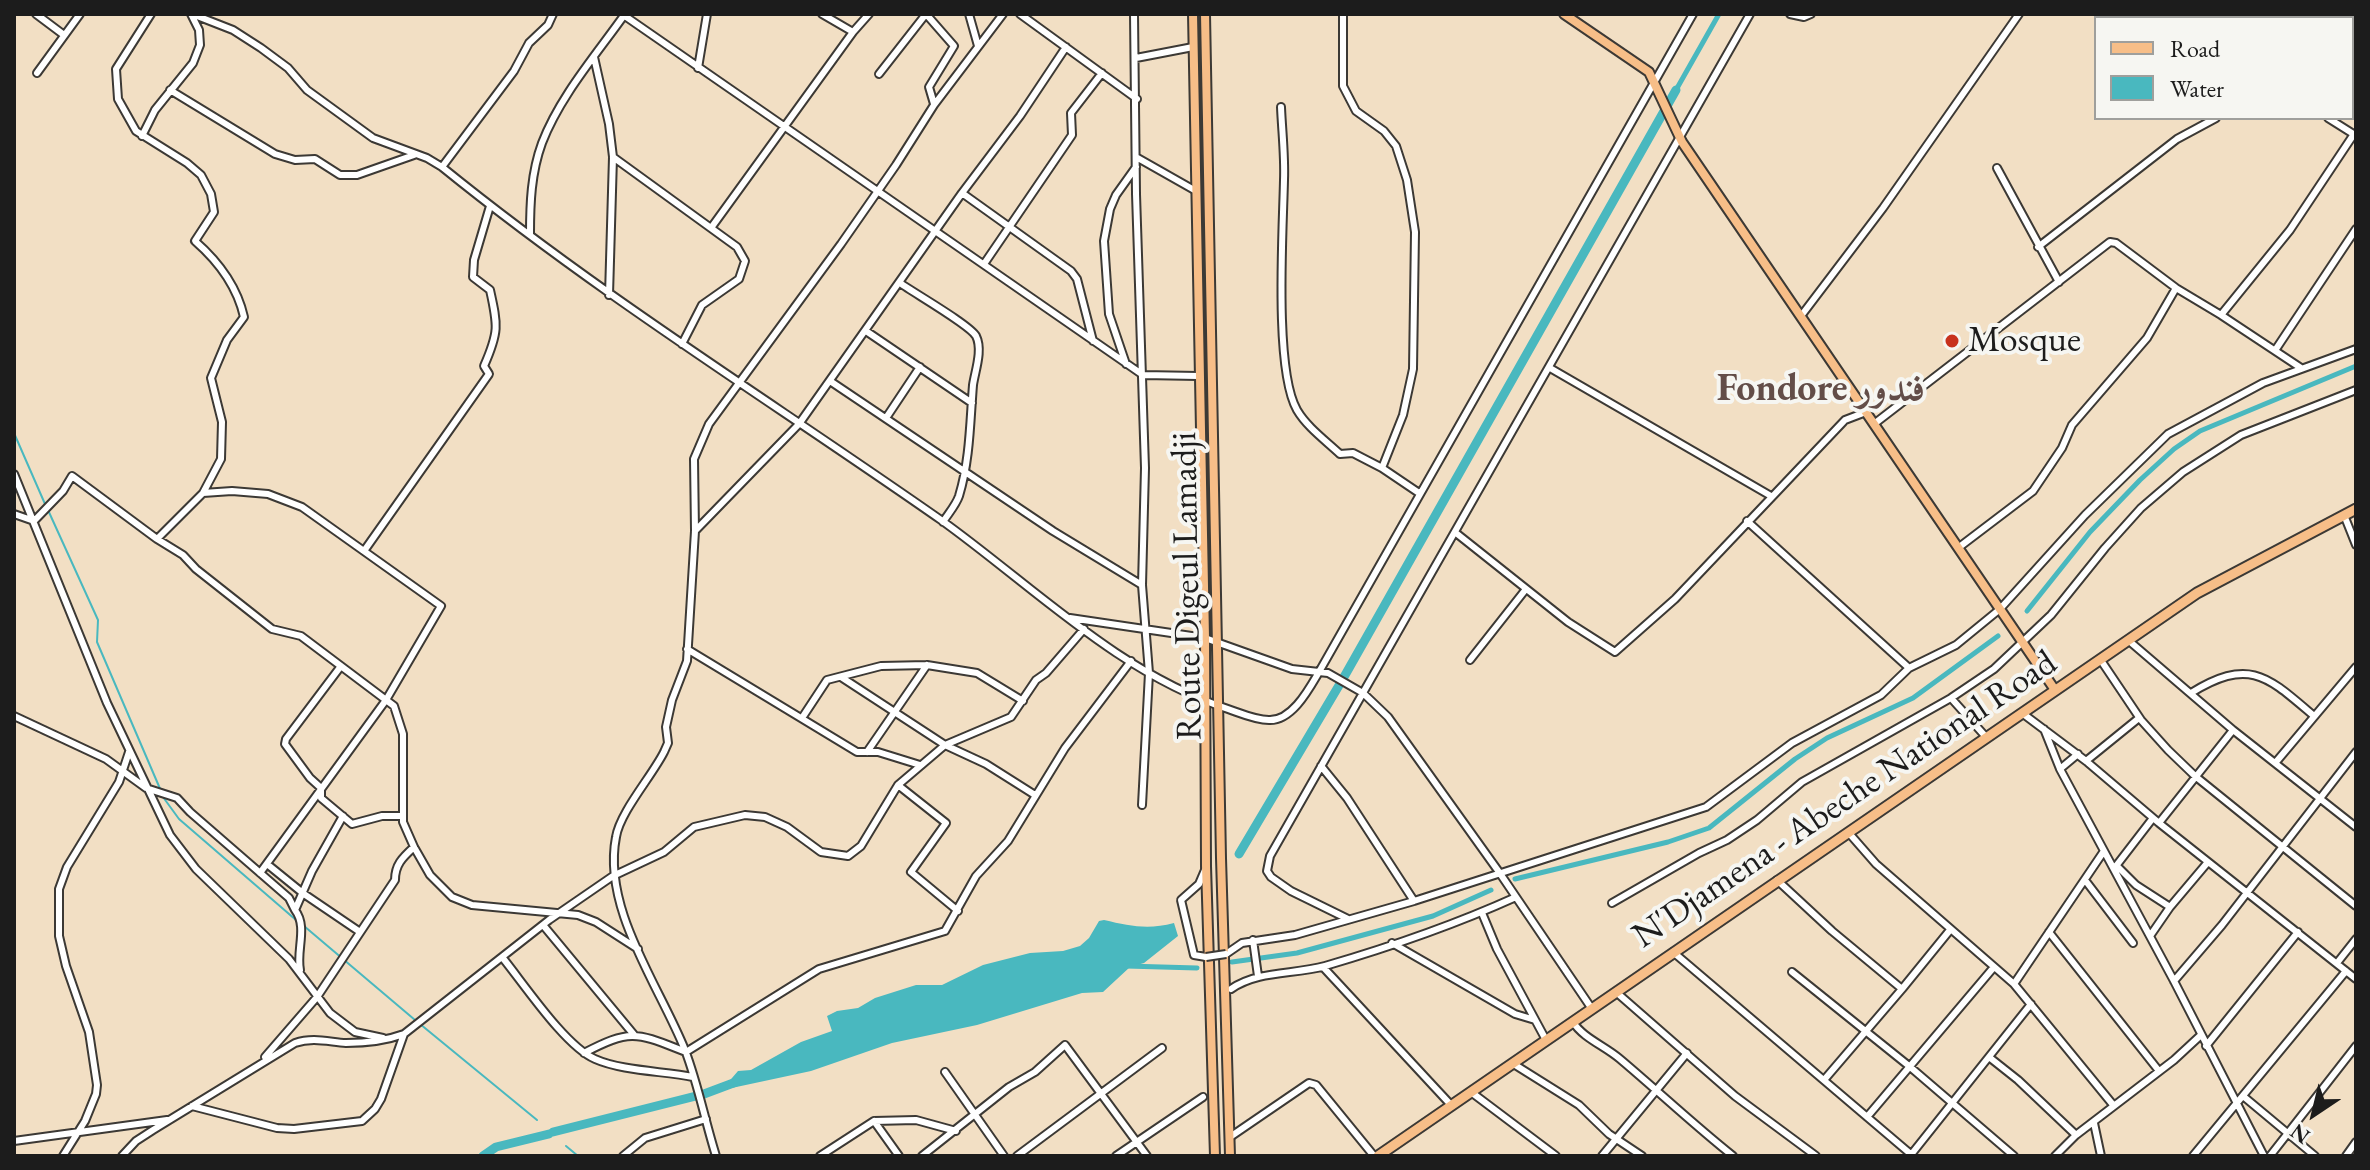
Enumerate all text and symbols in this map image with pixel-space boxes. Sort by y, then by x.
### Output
legend [2094,16,2354,120]
text: Road [2170,33,2220,64]
text: Water [2170,73,2224,104]
place label: Mosque [1968,319,2081,363]
marker: Mosque [1943,332,1961,350]
district label: Fondore فندور [1717,367,1925,413]
street label: Route Digeul Lamadji [1164,431,1212,741]
street label: N'Djamena - Abeche National Road [1625,642,2065,958]
north arrow [2274,1074,2354,1154]
text: N [2284,1117,2316,1151]

